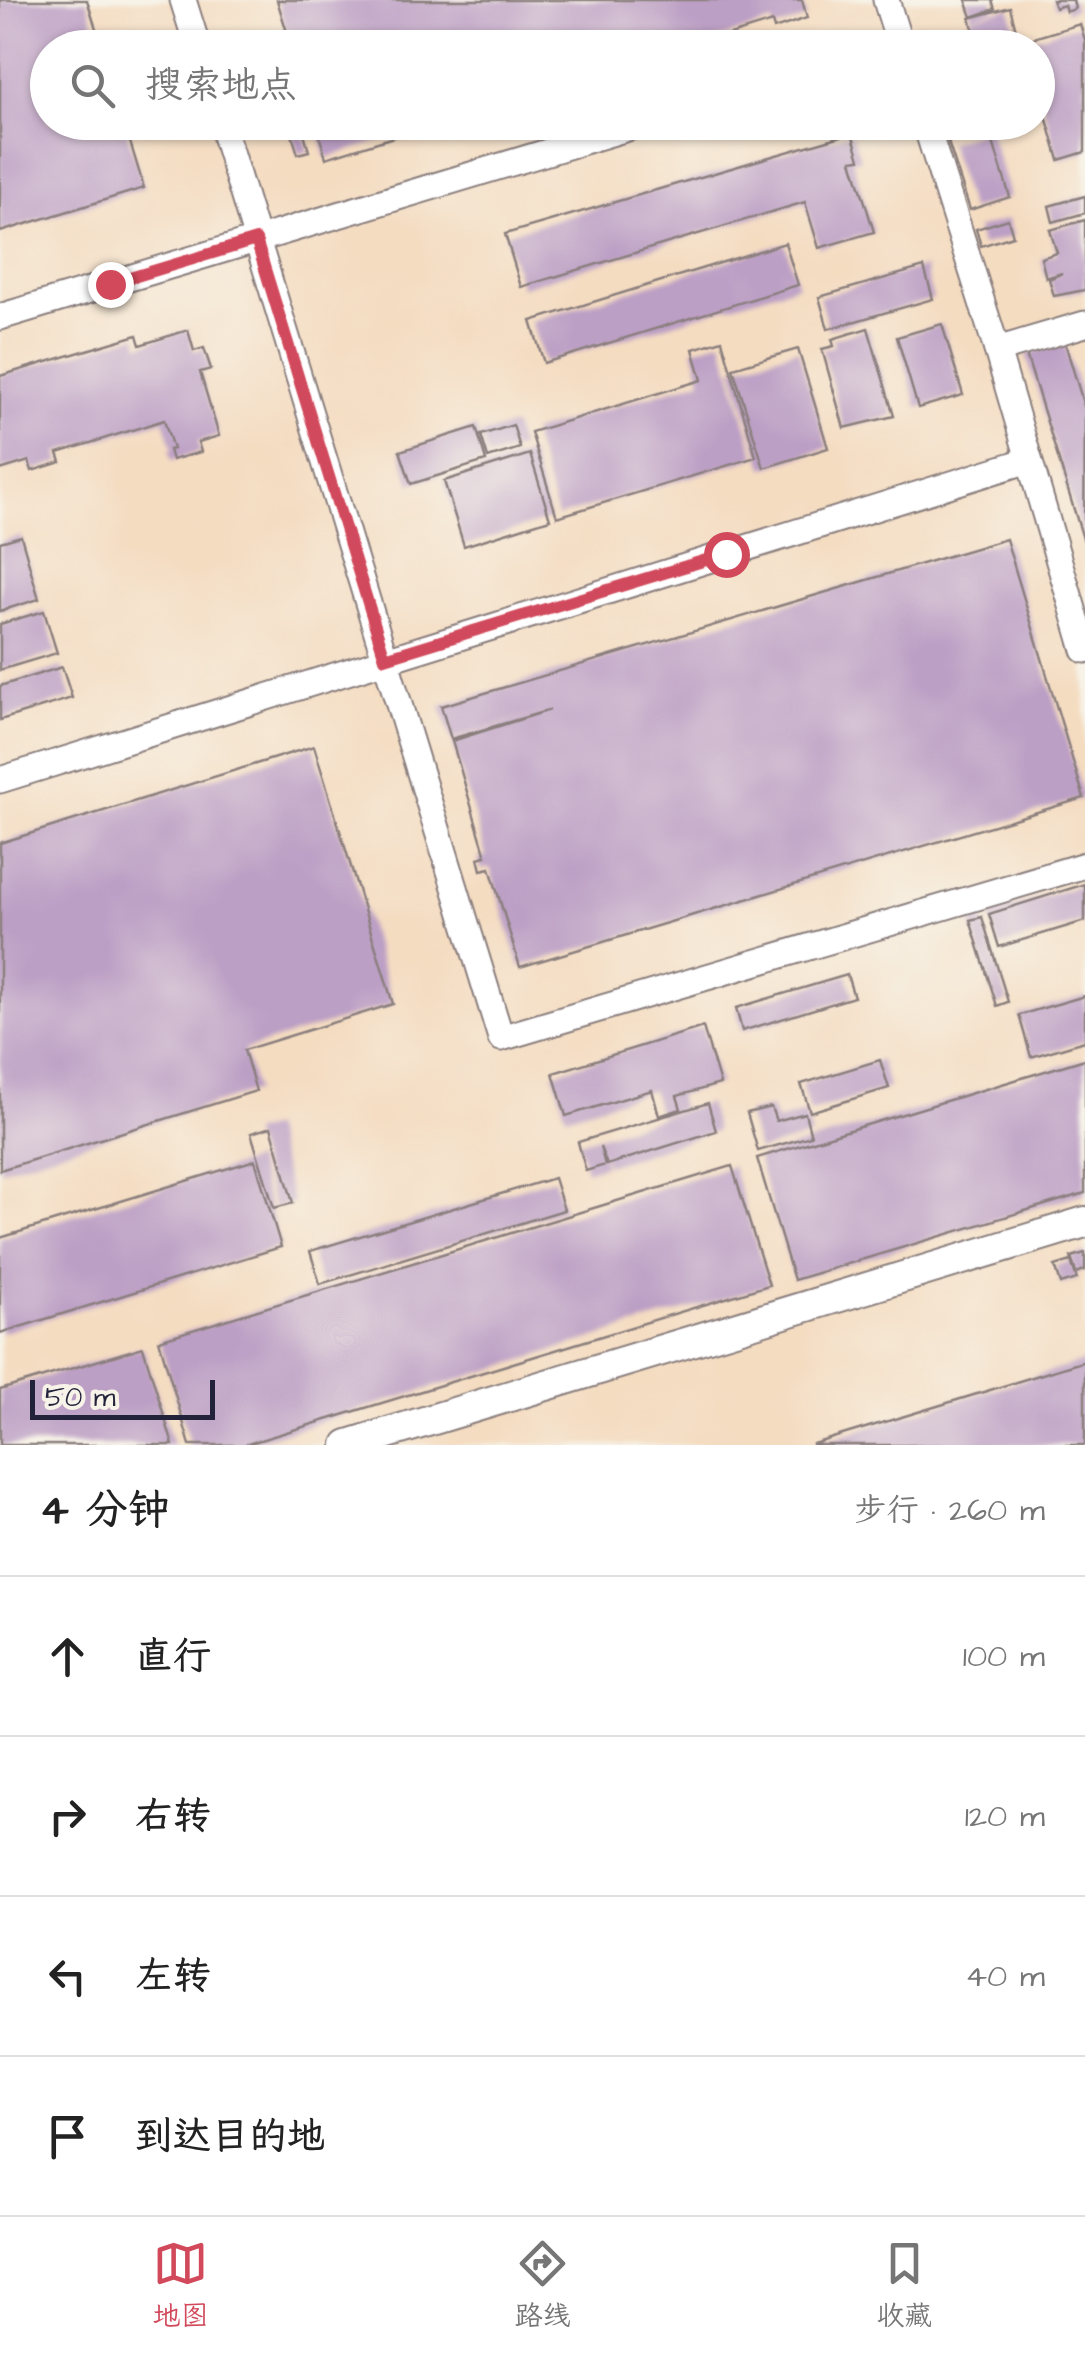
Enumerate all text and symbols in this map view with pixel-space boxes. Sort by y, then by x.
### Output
search box [30,30,1055,140]
icon: search [65,58,120,113]
text: 搜索地点 [145,60,297,112]
route end [88,262,134,308]
route start [704,532,750,578]
scale bar [30,1375,215,1420]
text: 50 m [45,1378,116,1417]
text: 4 分钟 [40,1482,169,1540]
text: 步行 · 260 m [855,1488,1045,1533]
icon: ahead [40,1629,95,1684]
text: 直行 [135,1631,211,1683]
text: 100 m [963,1634,1045,1679]
icon: right [40,1789,95,1844]
text: 右转 [135,1791,211,1843]
text: 120 m [965,1794,1045,1839]
icon: left [40,1949,95,2004]
text: 左转 [135,1951,211,2003]
text: 40 m [965,1954,1045,1999]
icon: arrive [40,2109,95,2164]
text: 到达目的地 [135,2111,325,2163]
tab: 地图 [153,2236,209,2336]
tab: 路线 [514,2236,570,2336]
tab: 收藏 [876,2236,932,2336]

